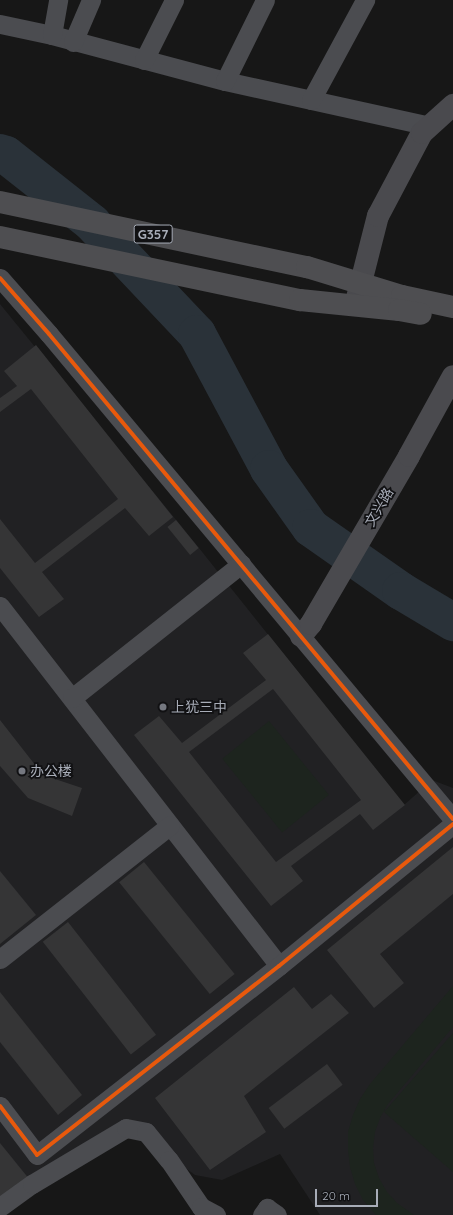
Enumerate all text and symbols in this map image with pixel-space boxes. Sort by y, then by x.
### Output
road number: G357 [133,223,173,245]
street label: 文兴路 [361,485,397,529]
place label: 上犹三中 [171,699,227,715]
marker: 上犹三中 [158,702,168,712]
place label: 办公楼 [30,763,72,779]
marker: 办公楼 [17,766,27,776]
scale bar [317,1181,380,1207]
text: 20 m [322,1188,350,1203]

